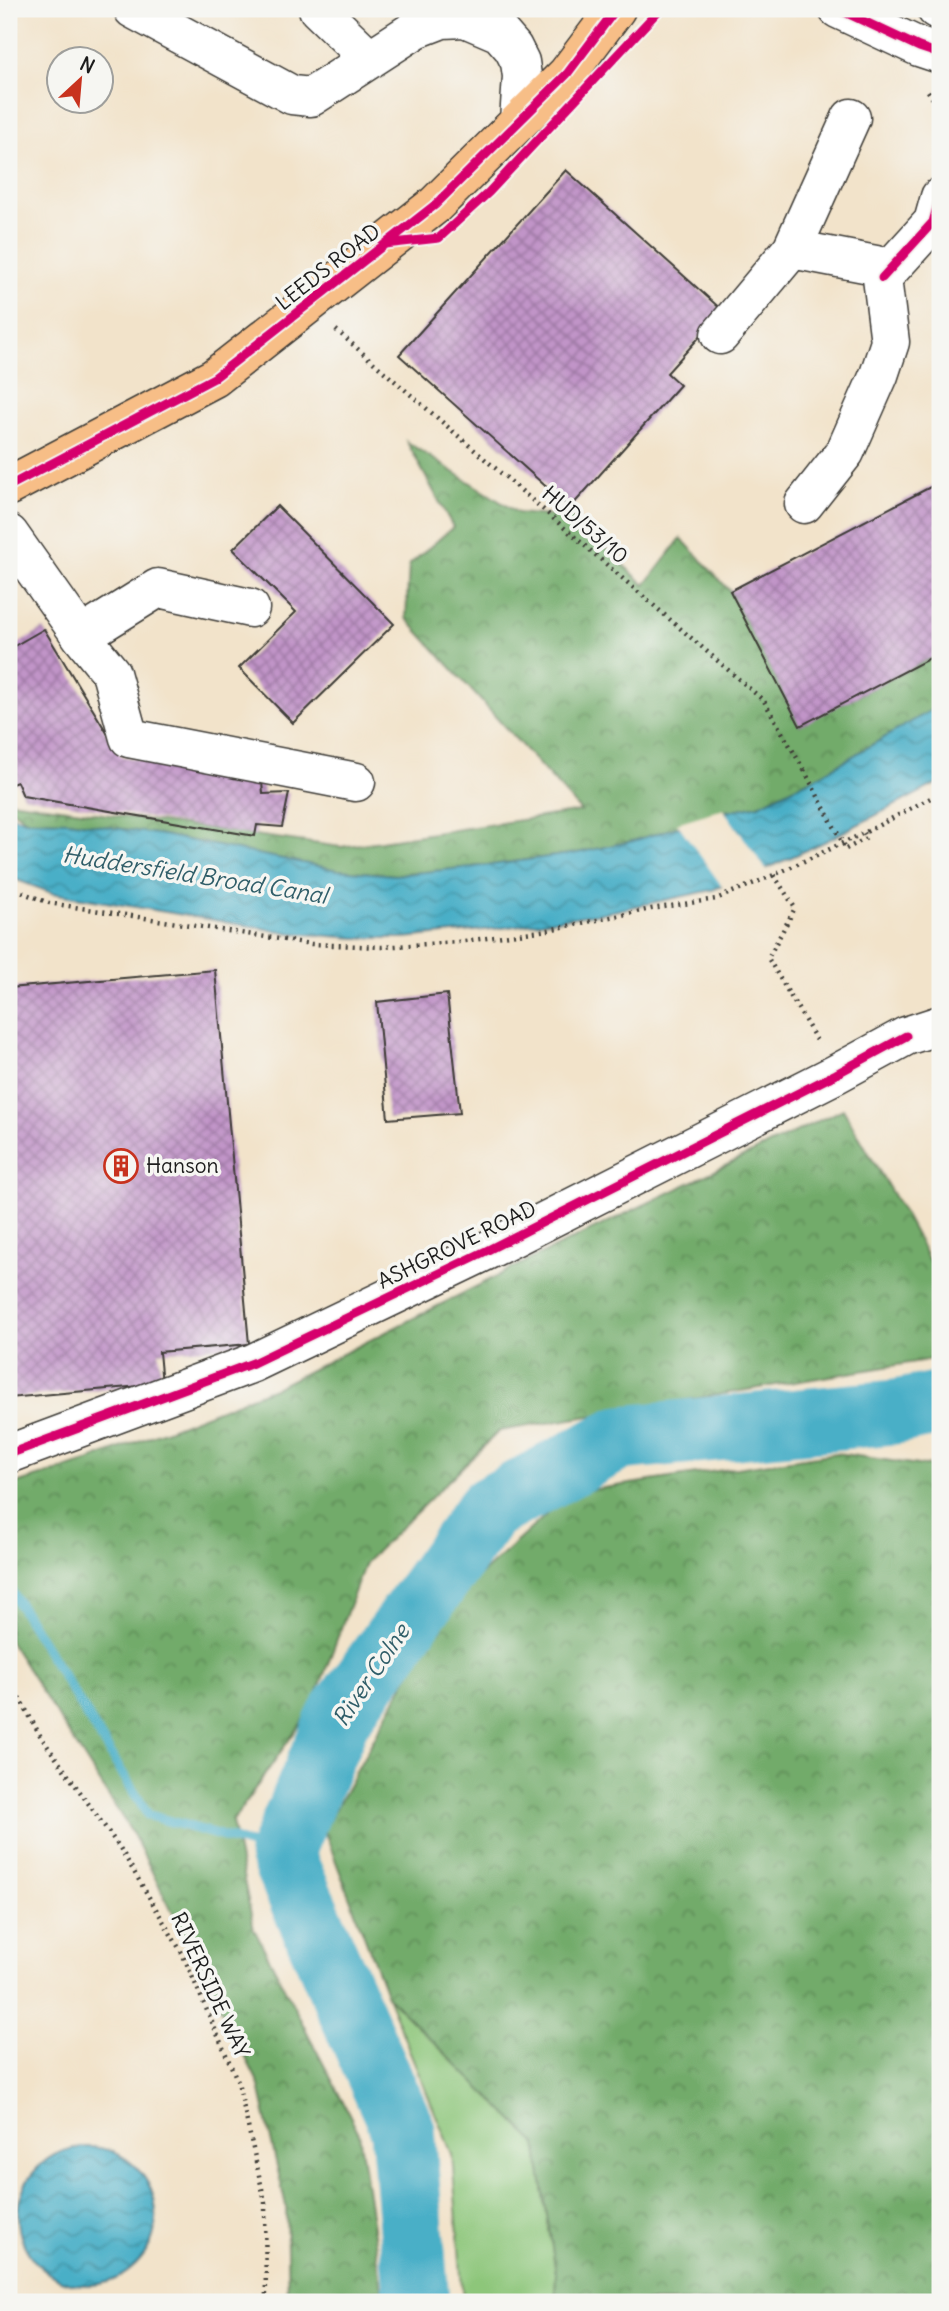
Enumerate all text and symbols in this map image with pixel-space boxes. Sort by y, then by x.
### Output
north arrow [46,46,116,116]
text: N [76,51,99,78]
street label: LEEDS ROAD [270,217,385,316]
street label: HUD/53/10 [537,480,634,569]
water label: Huddersfield Broad Canal [61,839,332,910]
building icon: Hanson [102,1147,140,1185]
place label: Hanson [146,1152,219,1179]
street label: ASHGROVE ROAD [373,1194,541,1295]
water label: River Colne [326,1617,416,1731]
street label: RIVERSIDE WAY [165,1908,256,2062]

